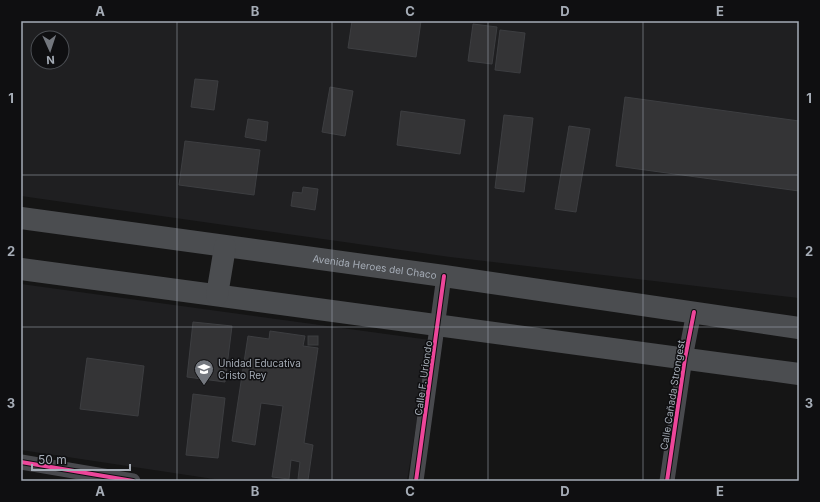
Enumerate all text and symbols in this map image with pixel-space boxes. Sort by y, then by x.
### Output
text: A [95,3,105,19]
text: B [251,3,260,19]
text: C [405,3,415,19]
text: D [560,3,570,19]
text: E [716,3,724,19]
north arrow [30,30,70,70]
text: N [46,53,55,67]
text: 1 [8,90,14,106]
text: 1 [806,90,812,106]
text: 2 [7,243,15,259]
text: 2 [805,243,813,259]
street label: Avenida Heroes del Chaco [312,252,437,281]
street label: Calle Cañada Strongest [657,338,687,451]
street label: Calle F. Uriondo [412,340,434,416]
place label: Unidad Educativa Cristo Rey [218,357,301,381]
school or university icon: Unidad Educativa Cristo Rey [193,358,215,386]
text: 3 [7,395,15,411]
text: 3 [805,395,813,411]
scale bar [32,446,130,472]
text: 50 m [38,452,67,467]
text: A [95,483,105,499]
text: B [251,483,260,499]
text: C [405,483,415,499]
text: D [560,483,570,499]
text: E [716,483,724,499]

